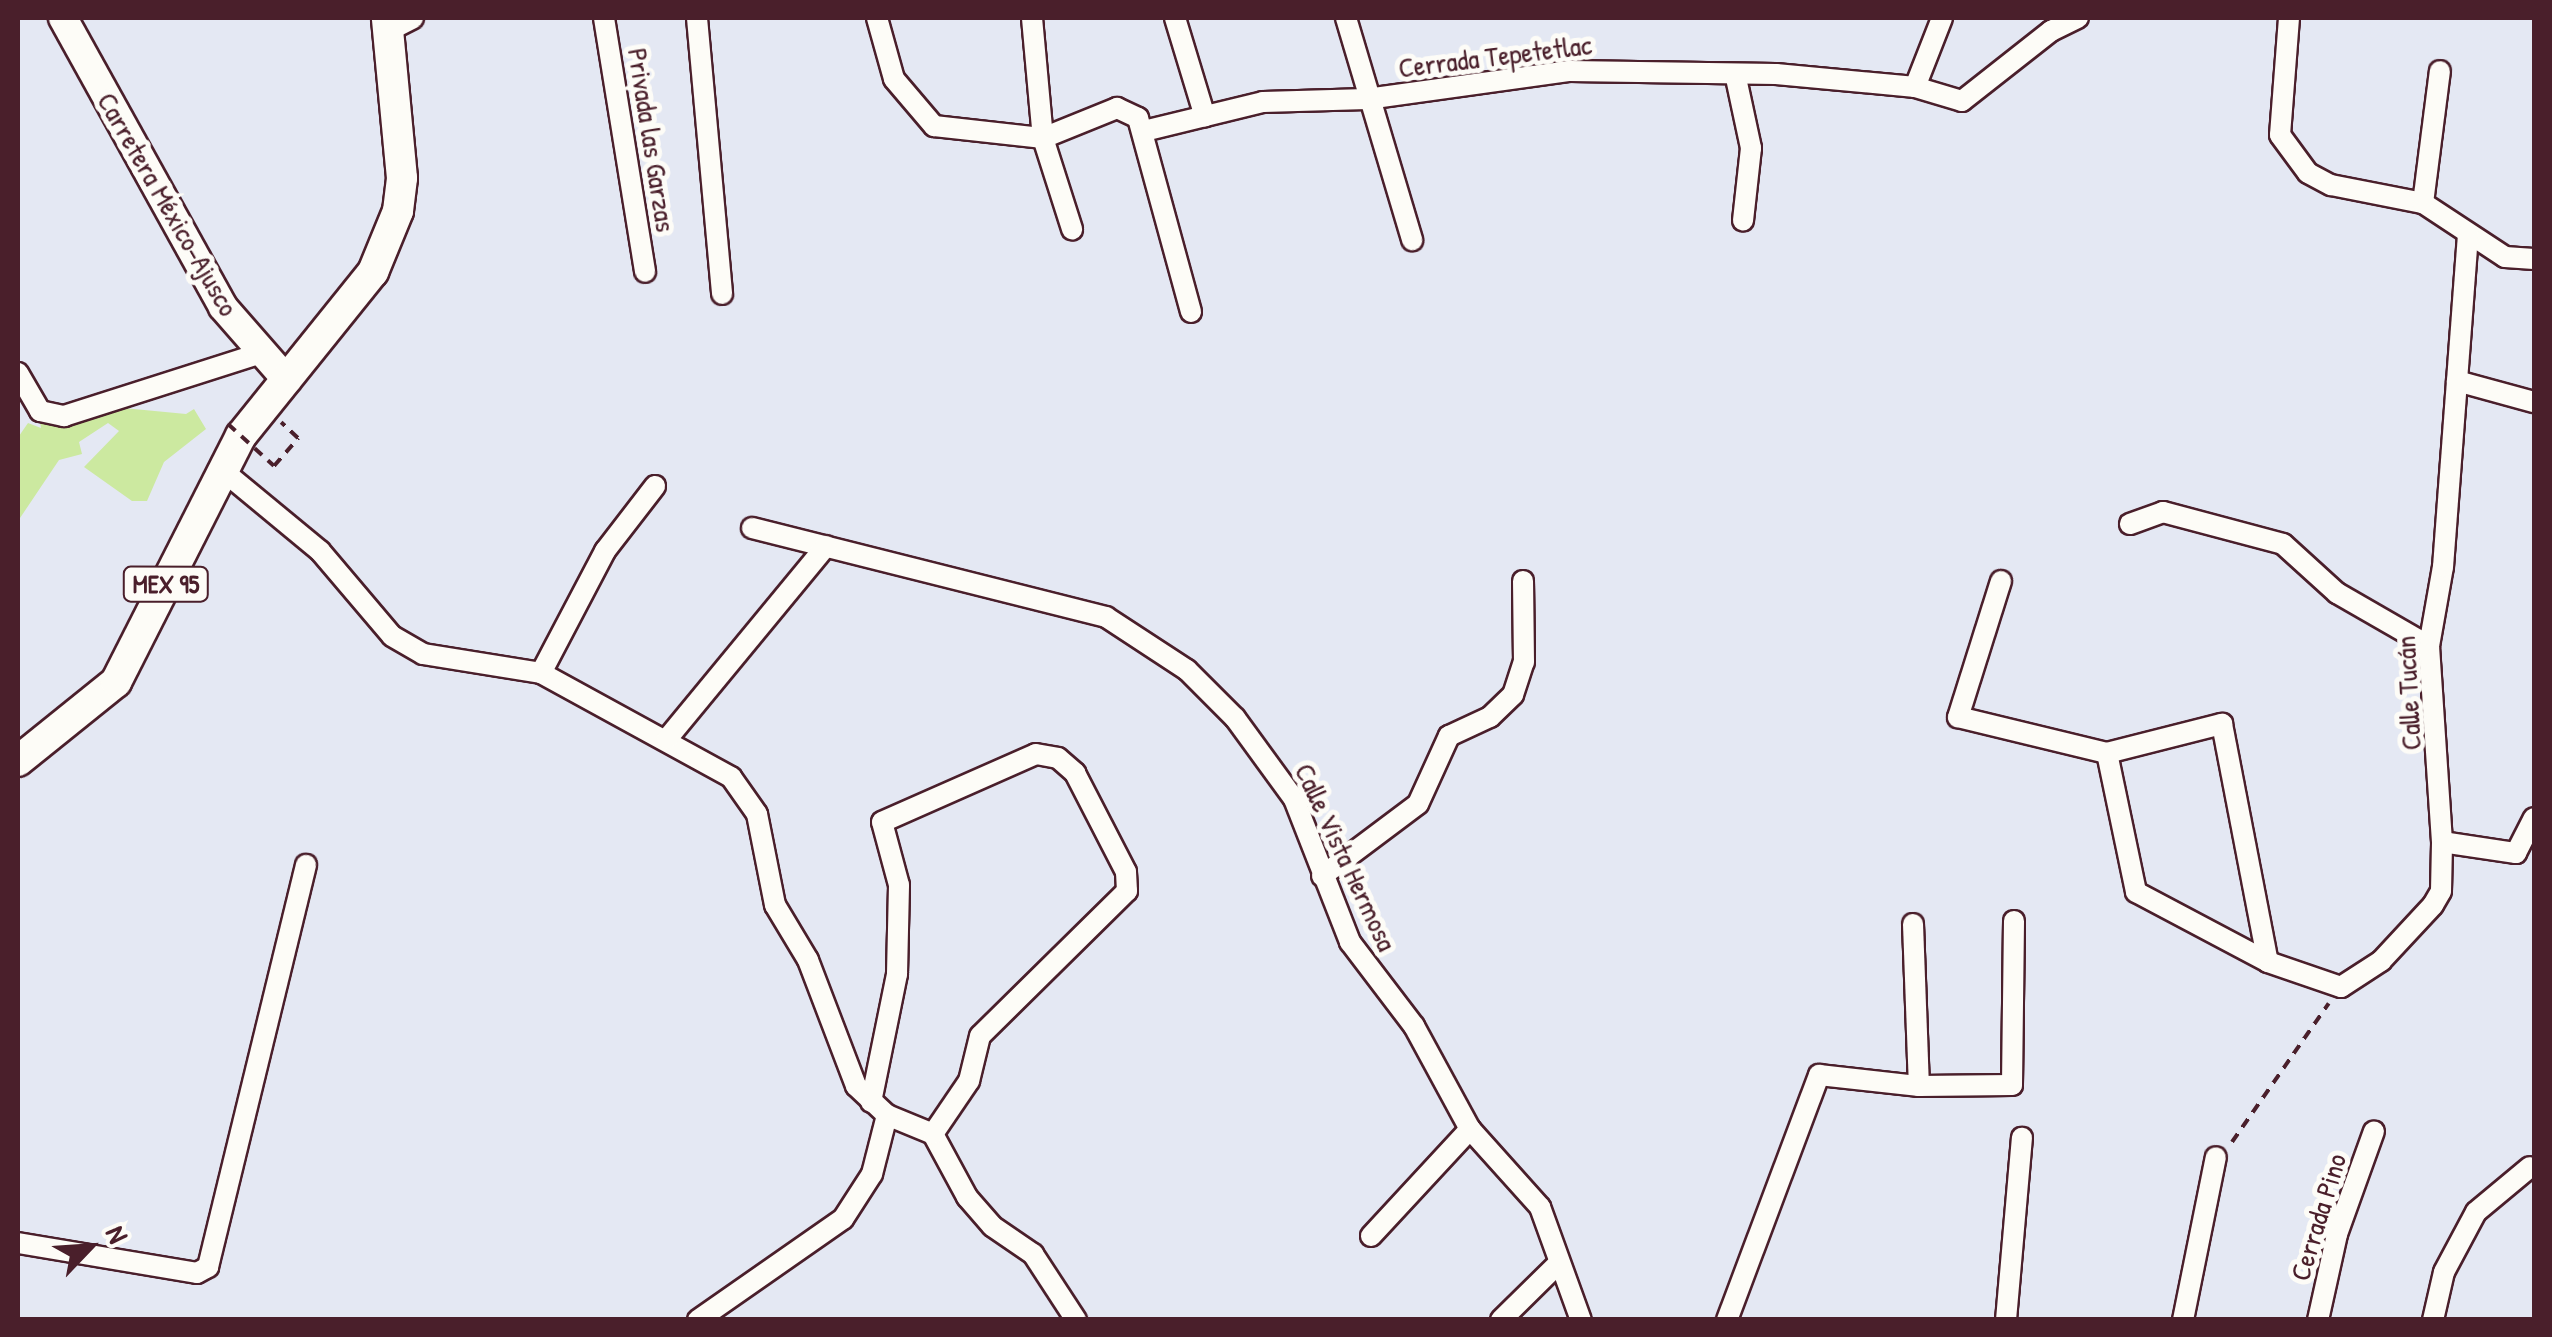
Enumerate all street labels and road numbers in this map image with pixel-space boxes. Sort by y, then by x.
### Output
street label: Cerrada Tepetetlac [1396,27,1594,85]
street label: Privada las Garzas [621,46,683,234]
street label: Carretera México-Ajusco [90,86,246,322]
road number: MEX 95 [121,564,211,604]
street label: Calle Tucán [2388,635,2428,751]
street label: Calle Vista Hermosa [1288,758,1404,956]
street label: Cerrada Pino [2283,1149,2353,1285]

